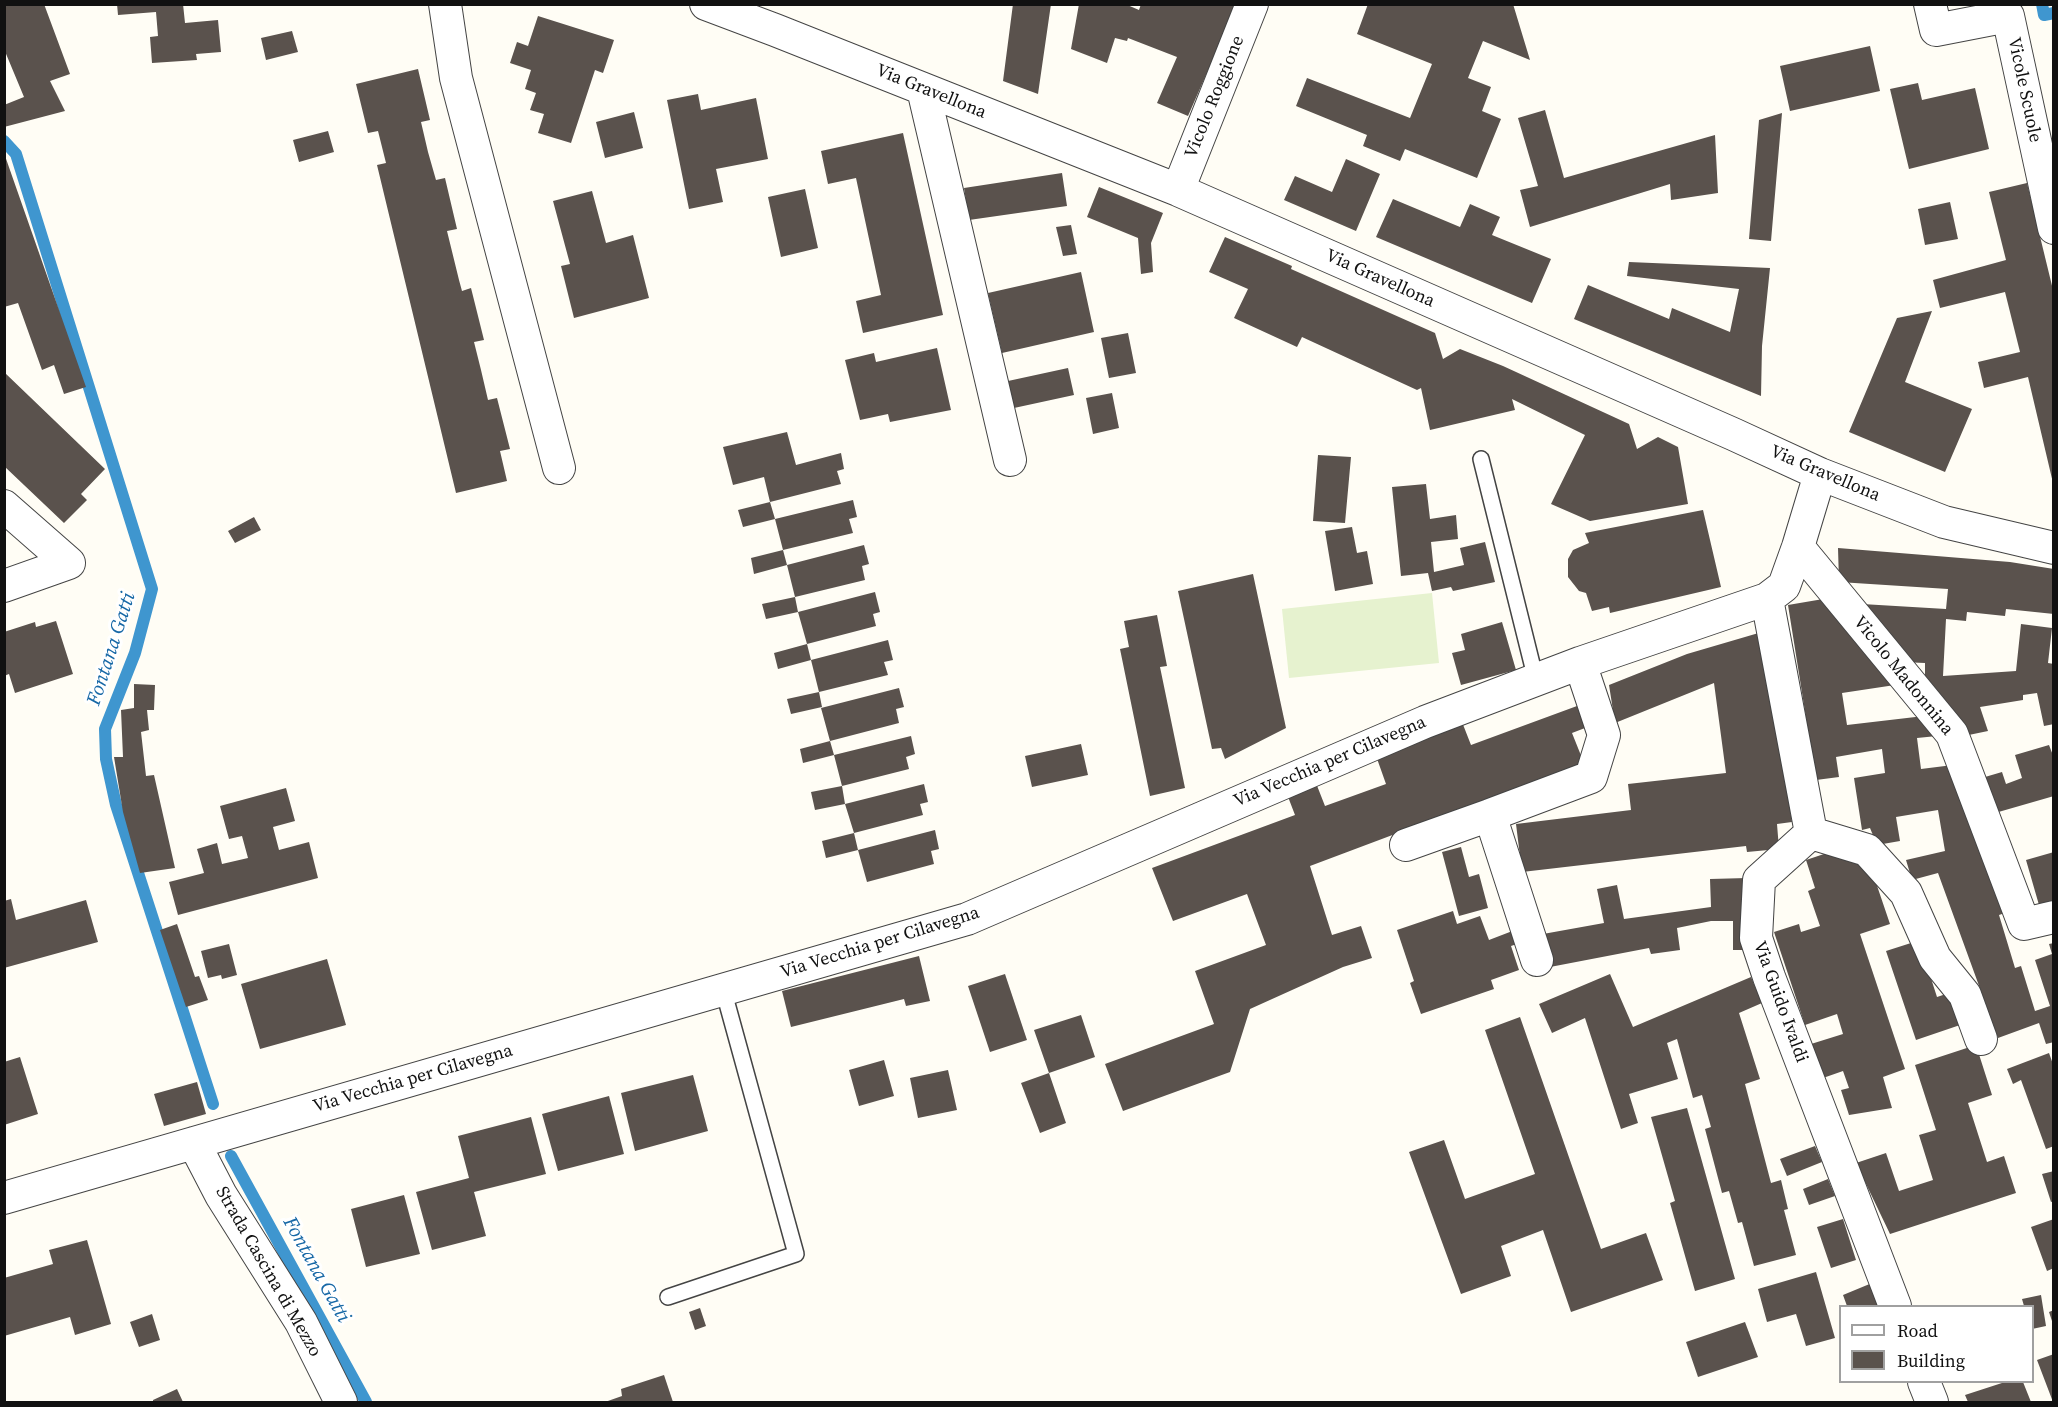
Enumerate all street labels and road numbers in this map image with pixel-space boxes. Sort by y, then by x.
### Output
street label: Vicolo Roggione [1181,33,1249,161]
street label: Vicole Scuole [2002,36,2046,144]
street label: Via Gravellona [873,60,989,124]
street label: Via Gravellona [1322,245,1438,313]
street label: Via Gravellona [1767,441,1883,507]
street label: Vicolo Madonnina [1848,612,1958,740]
street label: Via Vecchia per Cilavegna [1231,712,1429,812]
street label: Via Vecchia per Cilavegna [778,902,982,984]
street label: Via Guido Ivaldi [1748,938,1812,1066]
street label: Via Vecchia per Cilavegna [311,1040,515,1118]
street label: Strada Cascina di Mezzo [210,1183,326,1361]

